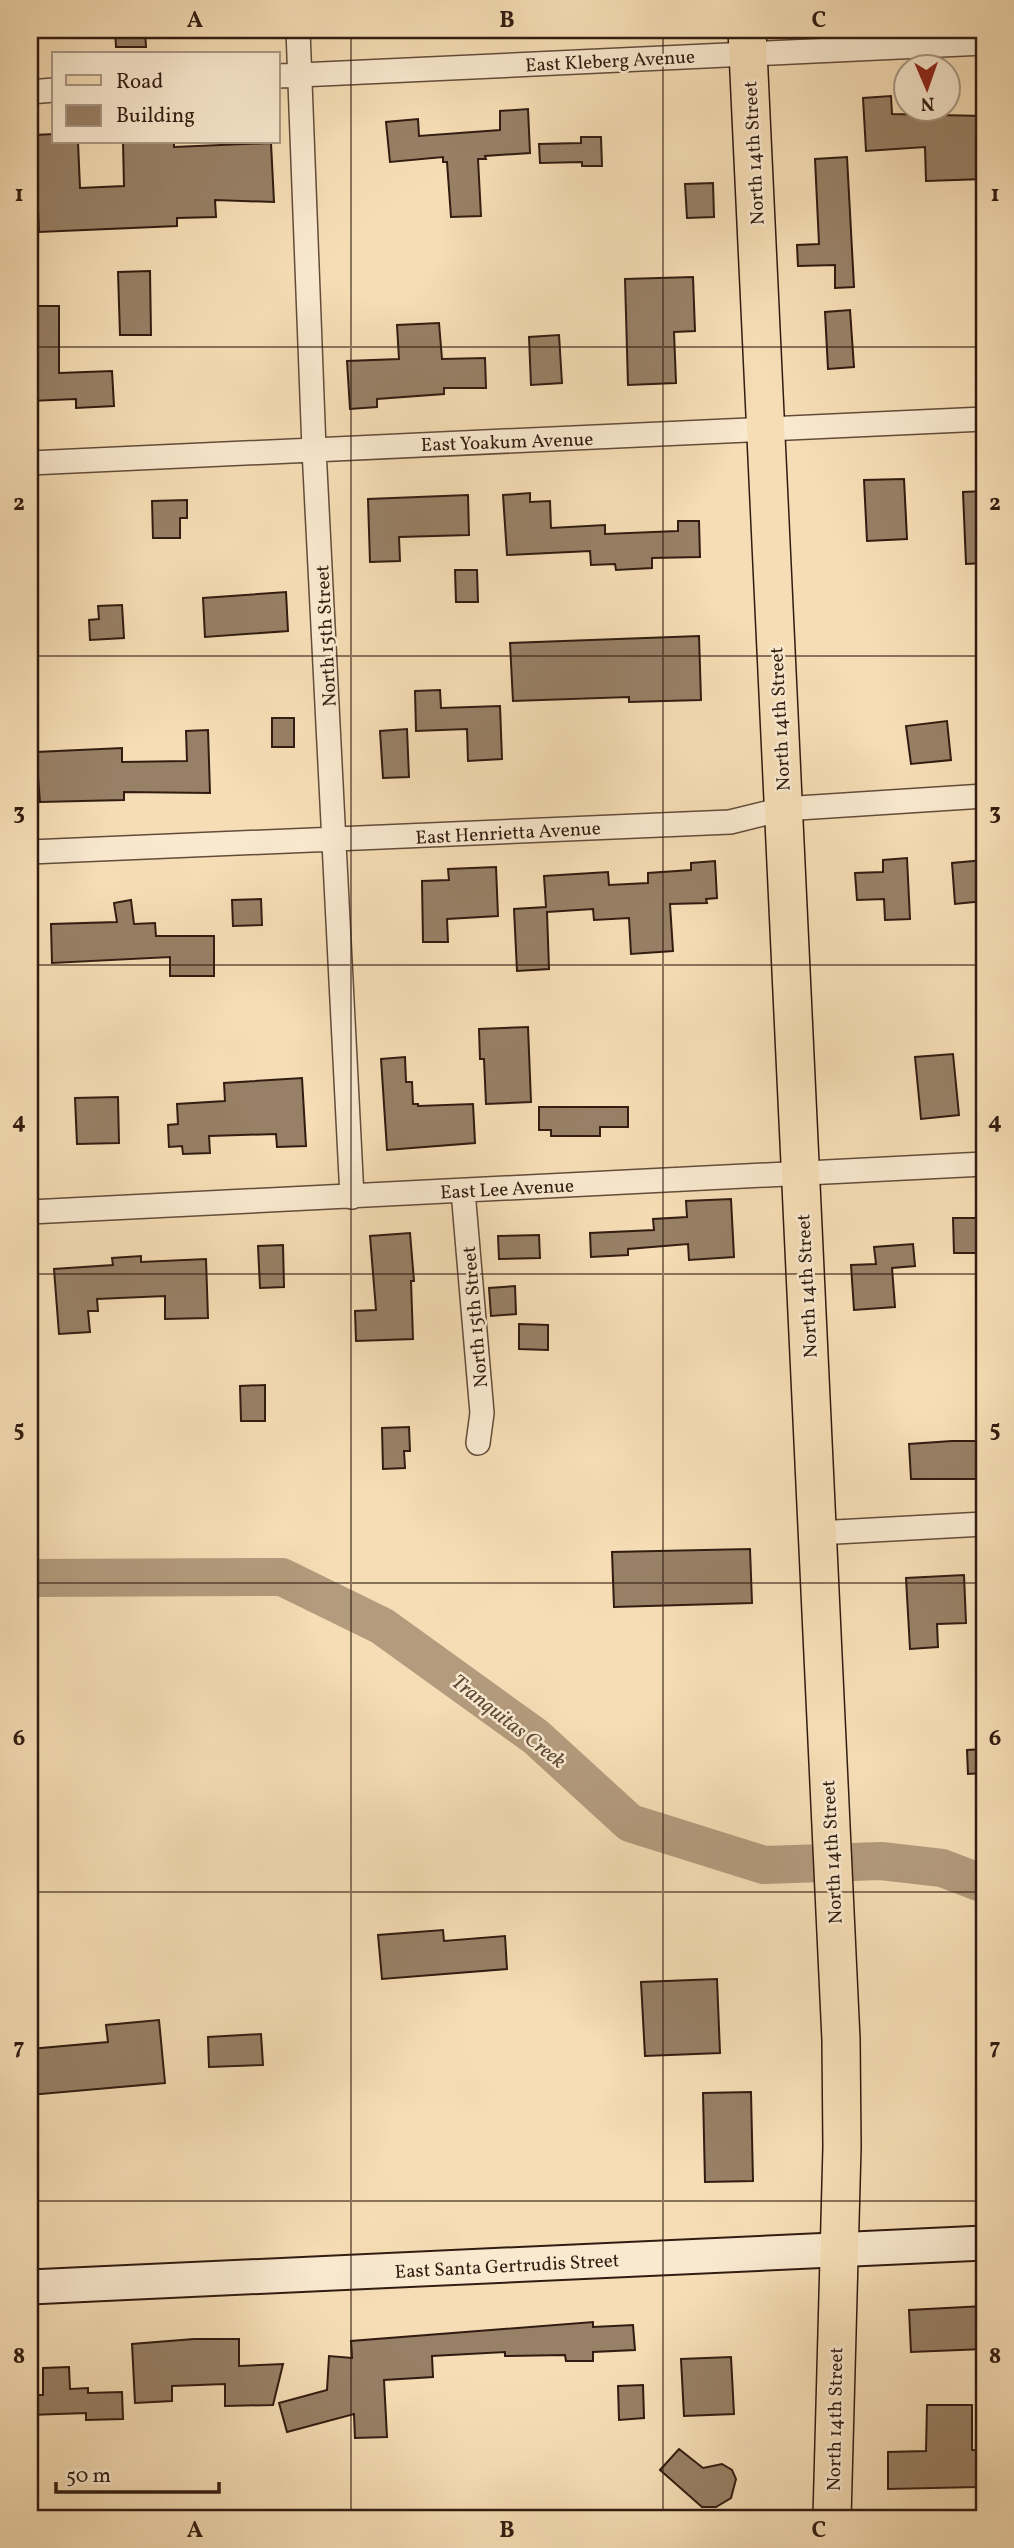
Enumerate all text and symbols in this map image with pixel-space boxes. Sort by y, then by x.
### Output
text: A [187,5,203,37]
text: B [499,5,515,37]
text: C [812,5,826,37]
street label: East Kleberg Avenue [525,45,696,79]
legend [52,52,280,144]
north arrow [892,52,962,122]
text: Road [116,68,163,97]
street label: North 14th Street [738,80,772,226]
text: N [920,90,935,116]
text: Building [116,102,195,131]
text: 1 [14,179,24,211]
text: 1 [990,179,1000,211]
street label: East Yoakum Avenue [420,427,594,459]
text: 2 [13,488,25,520]
text: 2 [989,488,1001,520]
street label: North 15th Street [310,564,344,708]
street label: North 14th Street [764,646,798,792]
text: 3 [13,797,25,829]
text: 3 [989,797,1001,829]
street label: East Henrietta Avenue [415,816,601,852]
text: 4 [12,1106,26,1138]
text: 4 [988,1106,1002,1138]
street label: East Lee Avenue [439,1174,575,1206]
street label: North 14th Street [791,1213,825,1359]
street label: North 15th Street [457,1245,495,1389]
text: 5 [13,1414,25,1446]
text: 5 [989,1414,1001,1446]
water label: Tranquitas Creek [445,1668,572,1776]
text: 6 [13,1723,25,1755]
text: 6 [989,1723,1001,1755]
street label: North 14th Street [816,1779,850,1925]
text: 7 [14,2032,25,2064]
text: 7 [990,2032,1001,2064]
street label: East Santa Gertrudis Street [394,2248,620,2286]
text: 8 [13,2341,25,2373]
text: 8 [989,2341,1001,2373]
street label: North 14th Street [822,2346,850,2491]
scale bar [56,2450,219,2494]
text: 50 m [66,2462,111,2491]
text: A [187,2515,203,2547]
text: B [499,2515,515,2547]
text: C [812,2515,826,2547]

